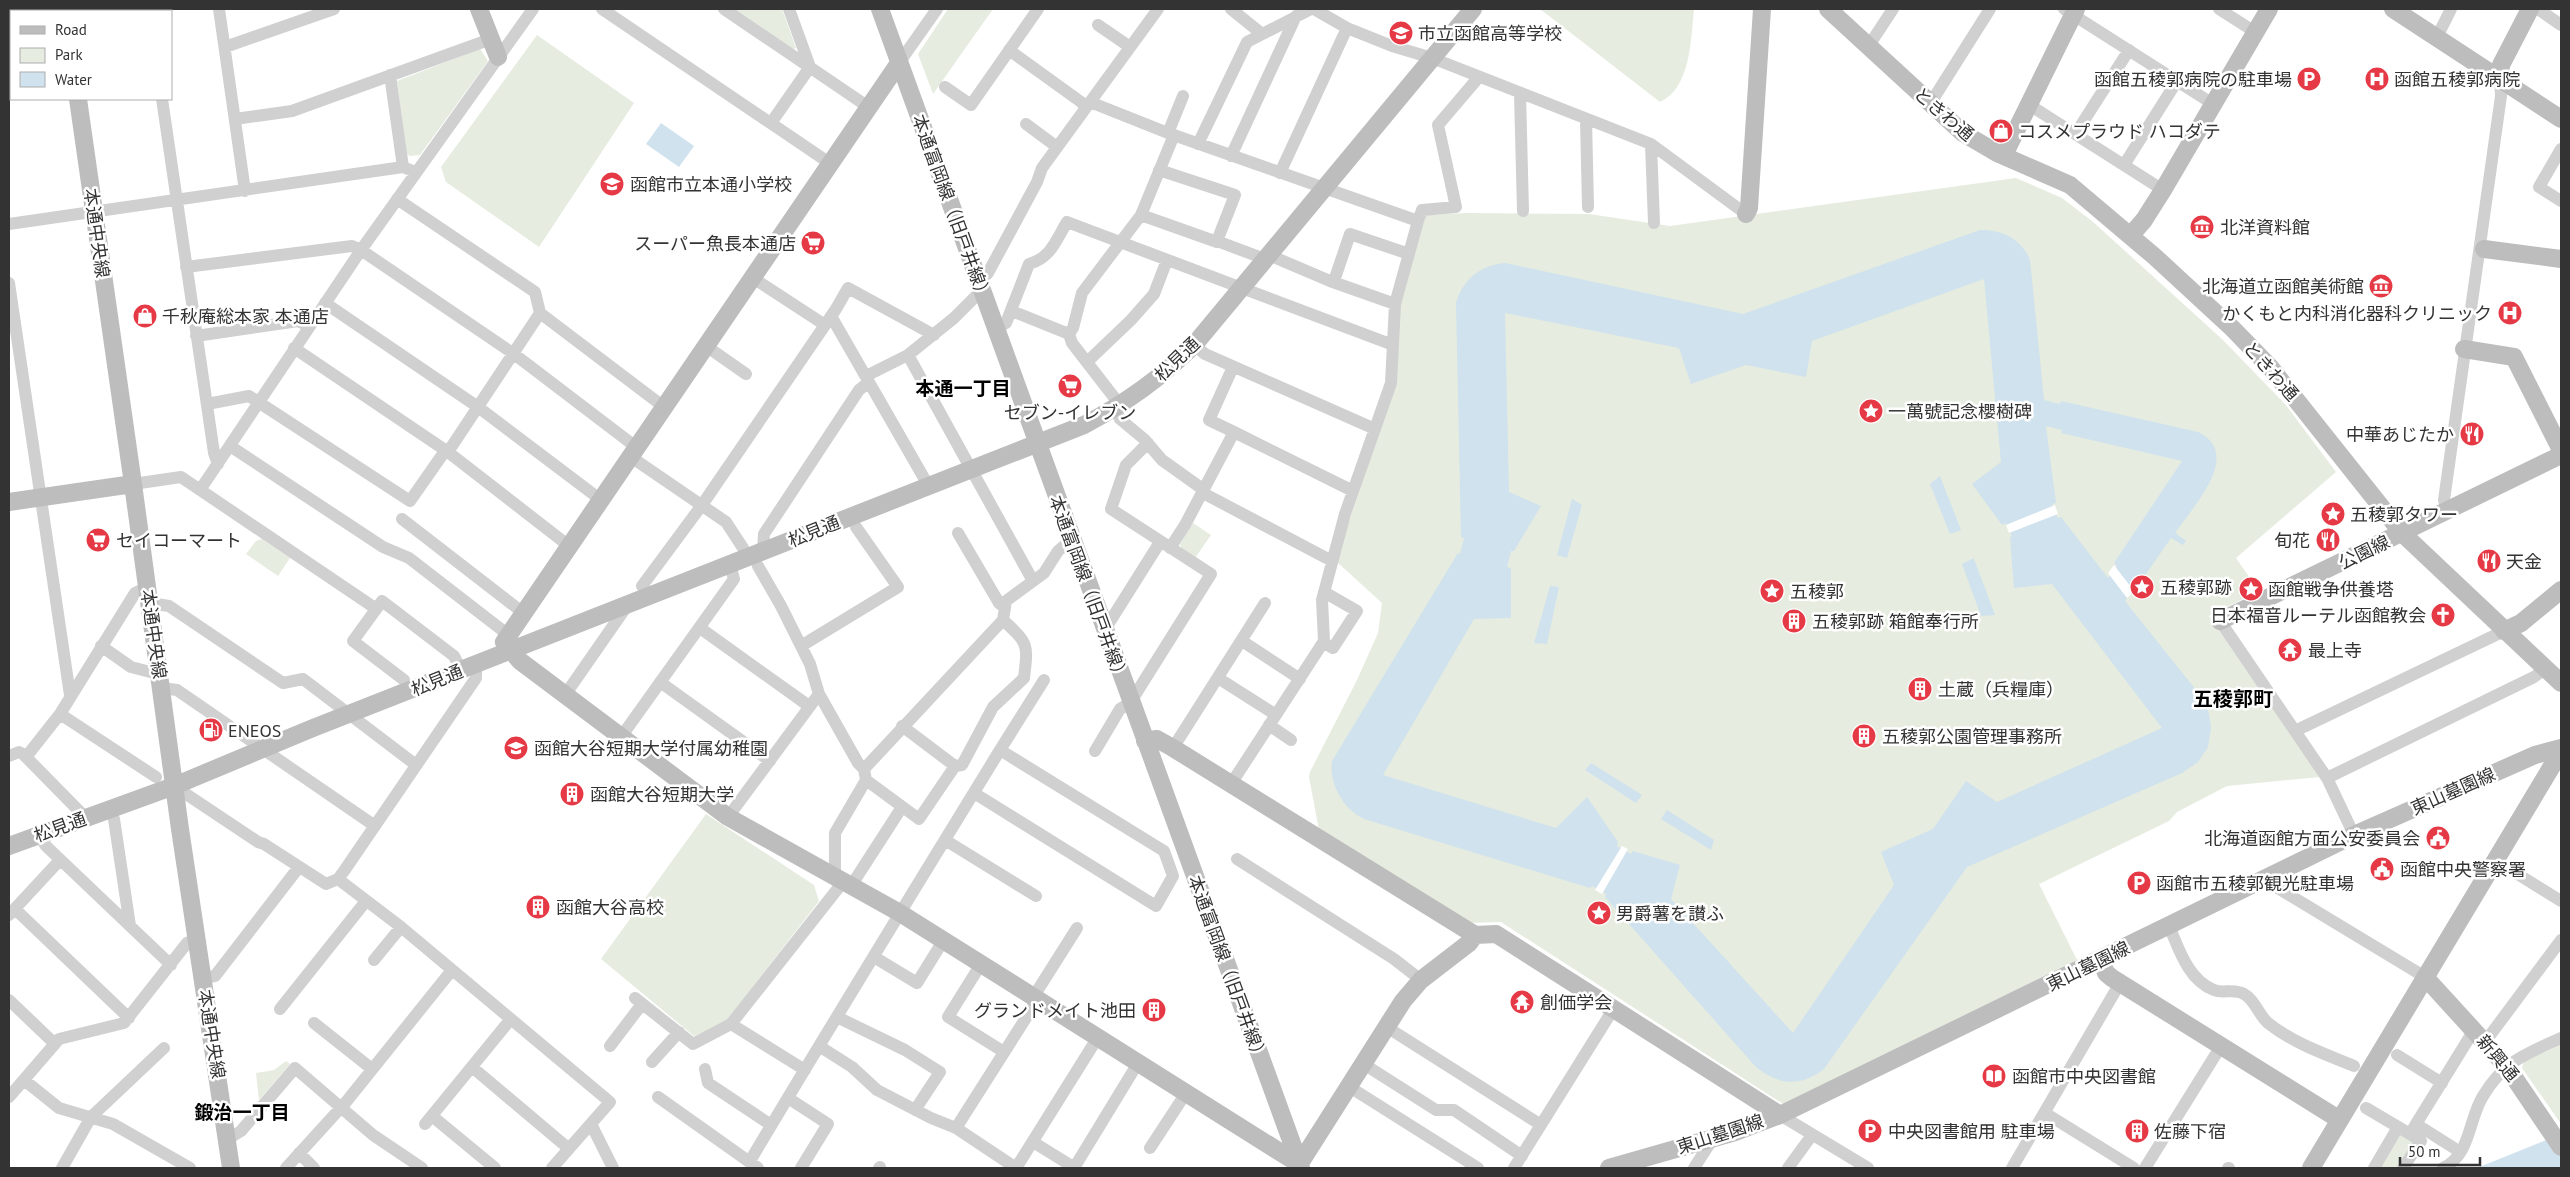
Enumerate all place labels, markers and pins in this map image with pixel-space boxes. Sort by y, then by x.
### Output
school or university icon: 市立函館高等学校 [1388,20,1414,46]
place label: 市立函館高等学校 [1418,22,1562,45]
parking icon: 函館五稜郭病院の駐車場 [2296,66,2322,92]
hospital icon: 函館五稜郭病院 [2364,66,2390,92]
place label: 函館五稜郭病院の駐車場 [2094,68,2292,91]
place label: 函館五稜郭病院 [2394,68,2520,91]
shop icon: コスメプラウド ハコダテ [1988,118,2014,144]
place label: コスメプラウド ハコダテ [2018,120,2221,143]
school or university icon: 函館市立本通小学校 [599,171,625,197]
place label: 函館市立本通小学校 [630,173,792,196]
museum icon: 北洋資料館 [2189,214,2215,240]
place label: 北洋資料館 [2220,216,2310,239]
supermarket icon: スーパー魚長本通店 [800,230,826,256]
place label: スーパー魚長本通店 [634,232,796,255]
museum icon: 北海道立函館美術館 [2368,273,2394,299]
place label: 北海道立函館美術館 [2202,275,2364,298]
hospital icon: かくもと内科消化器科クリニック [2497,300,2523,326]
place label: かくもと内科消化器科クリニック [2222,302,2492,325]
shop icon: 千秋庵総本家 本通店 [132,303,158,329]
place label: 千秋庵総本家 本通店 [162,305,329,328]
supermarket icon: セブン-イレブン [1057,373,1083,399]
place icon: 一萬號記念櫻樹碑 [1858,398,1884,424]
place label: 一萬號記念櫻樹碑 [1888,400,2032,423]
place label: セブン-イレブン [1004,401,1136,424]
restaurant icon: 中華あじたか [2459,421,2485,447]
place label: 中華あじたか [2346,423,2454,446]
place icon: 五稜郭タワー [2320,501,2346,527]
place label: 五稜郭タワー [2350,503,2458,526]
supermarket icon: セイコーマート [85,527,111,553]
restaurant icon: 旬花 [2315,527,2341,553]
place label: セイコーマート [116,529,242,552]
place label: 旬花 [2274,529,2310,552]
restaurant icon: 天金 [2476,548,2502,574]
place label: 天金 [2506,550,2542,573]
place icon: 五稜郭跡 [2129,574,2155,600]
place label: 五稜郭跡 [2160,576,2232,599]
place icon: 函館戦争供養塔 [2238,576,2264,602]
place icon: 五稜郭 [1759,578,1785,604]
place label: 函館戦争供養塔 [2268,578,2394,601]
place label: 五稜郭 [1790,580,1844,603]
church icon: 日本福音ルーテル函館教会 [2430,602,2456,628]
place label: 日本福音ルーテル函館教会 [2210,604,2426,627]
building icon: 五稜郭跡 箱館奉行所 [1781,608,1807,634]
place label: 五稜郭跡 箱館奉行所 [1812,610,1979,633]
temple icon: 最上寺 [2277,637,2303,663]
place label: 最上寺 [2308,639,2362,662]
building icon: 土蔵（兵糧庫） [1907,676,1933,702]
place label: 土蔵（兵糧庫） [1938,678,2064,701]
fuel station icon: ENEOS [198,717,224,743]
place label: ENEOS [228,719,281,742]
building icon: 五稜郭公園管理事務所 [1851,723,1877,749]
place label: 五稜郭公園管理事務所 [1882,725,2062,748]
school or university icon: 函館大谷短期大学付属幼稚園 [503,735,529,761]
place label: 函館大谷短期大学付属幼稚園 [534,737,768,760]
building icon: 函館大谷短期大学 [559,781,585,807]
place label: 函館大谷短期大学 [590,783,734,806]
public building icon: 北海道函館方面公安委員会 [2425,825,2451,851]
place label: 北海道函館方面公安委員会 [2204,827,2420,850]
public building icon: 函館中央警察署 [2369,856,2395,882]
place label: 函館中央警察署 [2400,858,2526,881]
parking icon: 函館市五稜郭観光駐車場 [2126,870,2152,896]
place label: 函館市五稜郭観光駐車場 [2156,872,2354,895]
building icon: 函館大谷高校 [525,894,551,920]
place label: 函館大谷高校 [556,896,664,919]
place icon: 男爵薯を讃ふ [1586,900,1612,926]
place label: 男爵薯を讃ふ [1616,902,1724,925]
temple icon: 創価学会 [1509,989,1535,1015]
place label: 創価学会 [1540,991,1612,1014]
building icon: グランドメイト池田 [1141,997,1167,1023]
place label: グランドメイト池田 [974,999,1136,1022]
library icon: 函館市中央図書館 [1981,1063,2007,1089]
place label: 函館市中央図書館 [2012,1065,2156,1088]
parking icon: 中央図書館用 駐車場 [1857,1118,1883,1144]
building icon: 佐藤下宿 [2124,1118,2150,1144]
place label: 中央図書館用 駐車場 [1888,1120,2055,1143]
place label: 佐藤下宿 [2154,1120,2226,1143]

